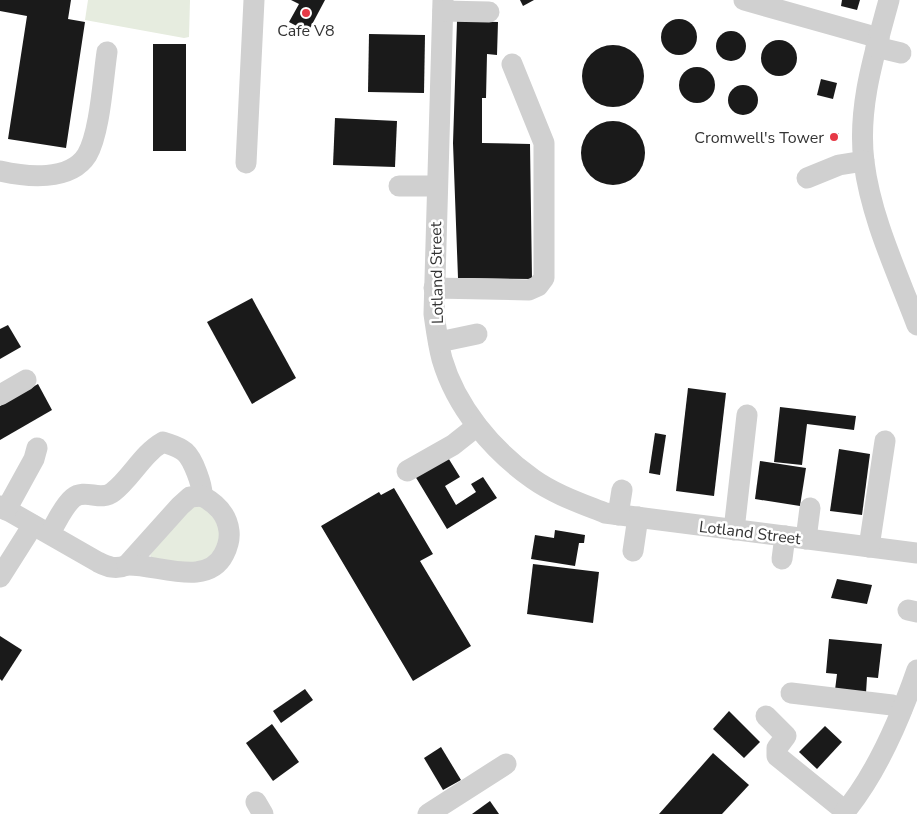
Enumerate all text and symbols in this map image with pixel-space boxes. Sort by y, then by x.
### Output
marker: Cafe V8 [300,7,312,19]
place label: Cafe V8 [277,20,335,42]
place label: Cromwell's Tower [694,127,824,149]
marker: Cromwell's Tower [828,131,840,143]
street label: Lotland Street [425,221,449,324]
street label: Lotland Street [698,516,802,550]

